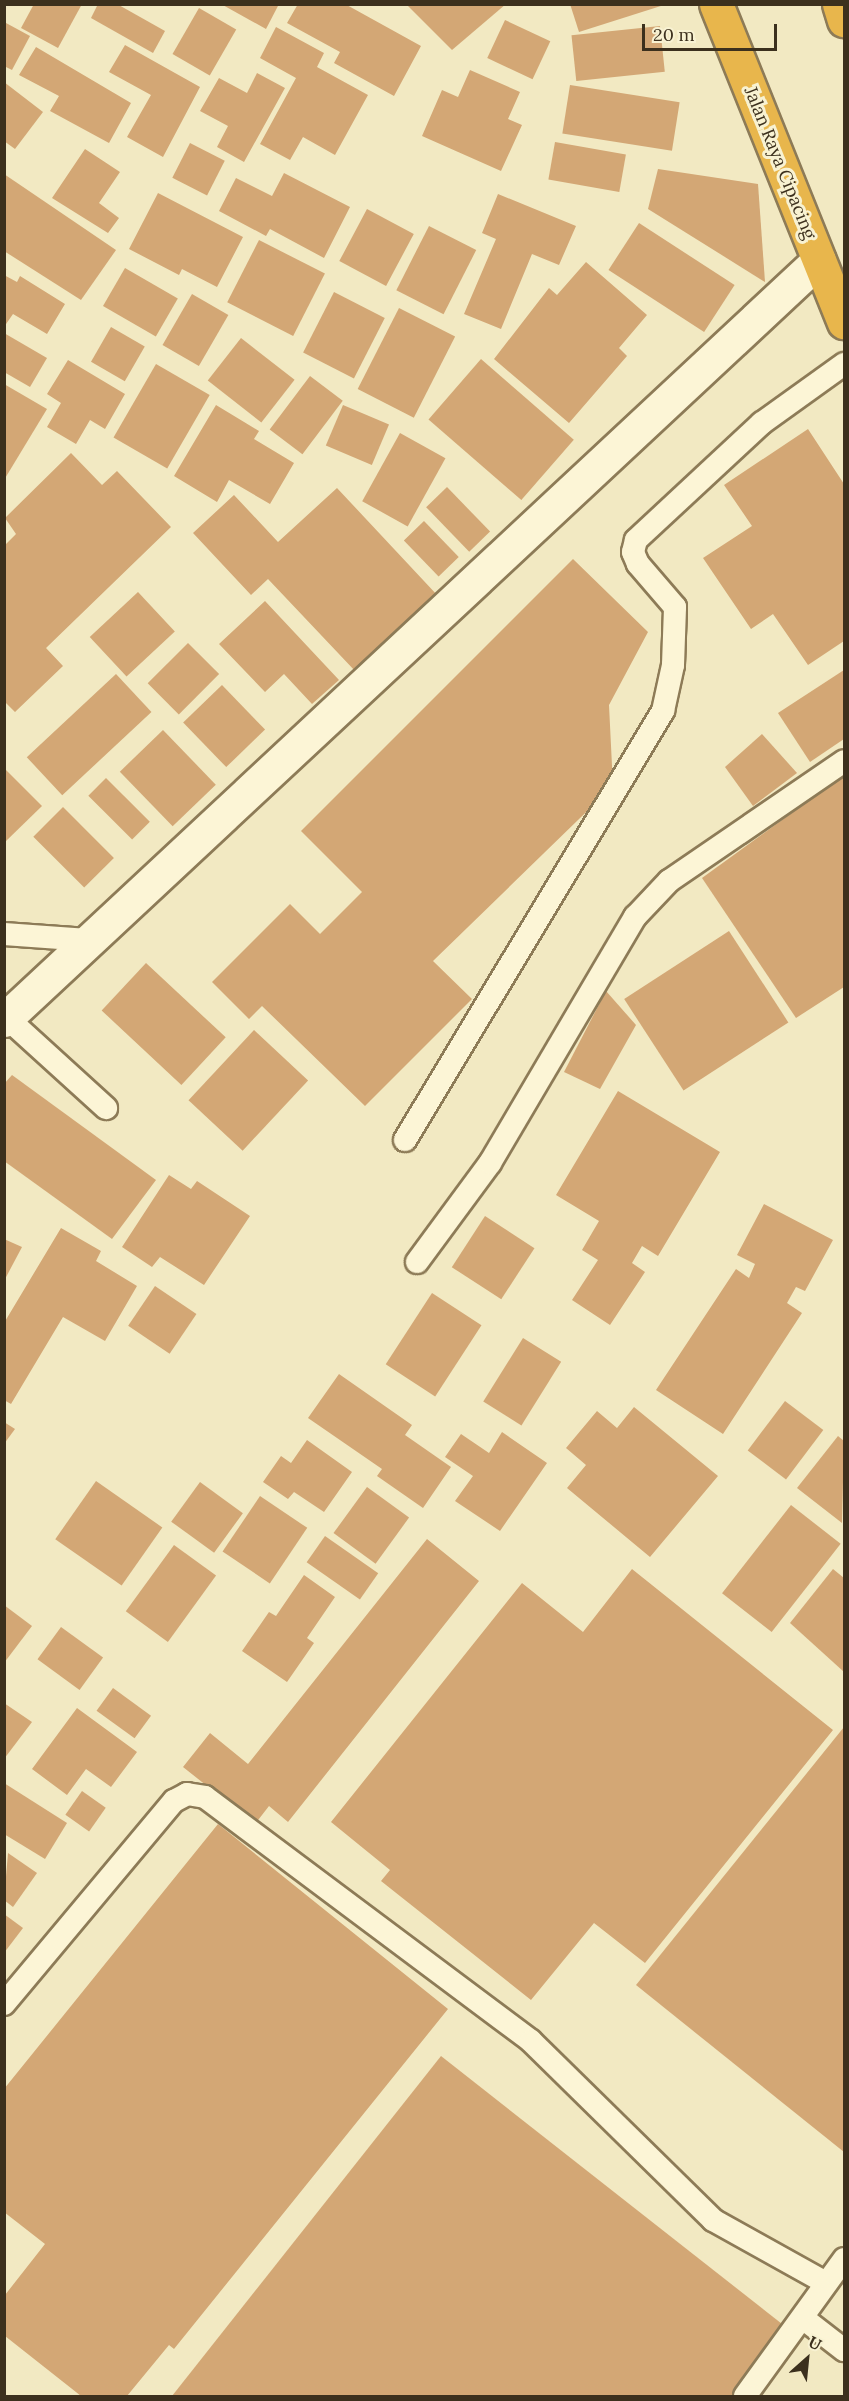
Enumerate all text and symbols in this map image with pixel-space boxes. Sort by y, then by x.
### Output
scale bar [645,12,780,50]
text: 20 m [653,23,695,46]
street label: Jalan Raya Cipacing [740,84,820,242]
north arrow [777,2329,837,2389]
text: U [805,2331,825,2355]

